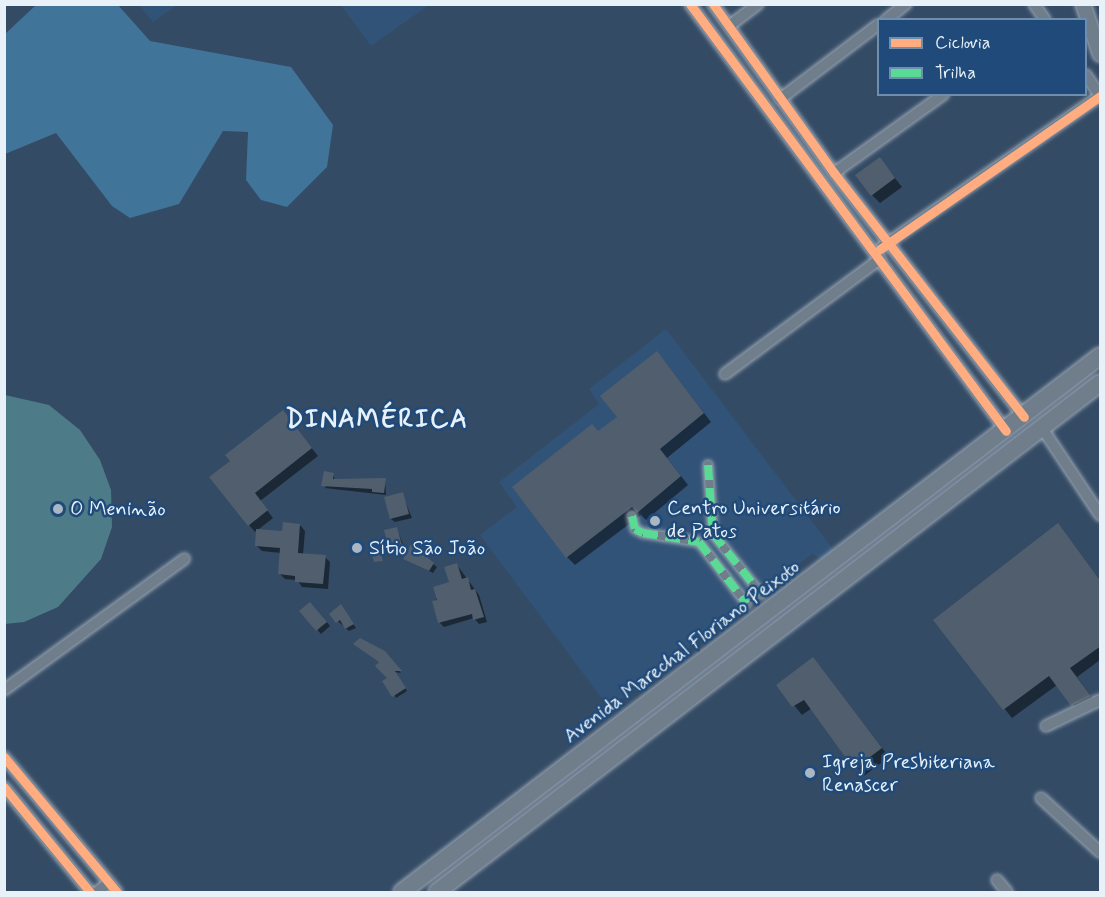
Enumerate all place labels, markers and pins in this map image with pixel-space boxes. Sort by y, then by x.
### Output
place label: O Meninão [70,497,167,521]
place label: Centro Universitário de Patos [667,497,841,544]
marker: O Meninão [51,502,65,516]
marker: Centro Universitário de Patos [648,514,662,528]
place label: Sítio São João [369,536,486,560]
marker: Sítio São João [350,541,364,555]
place label: Igreja Presbiteriana Renascer [822,750,995,797]
marker: Igreja Presbiteriana Renascer [803,766,817,780]

